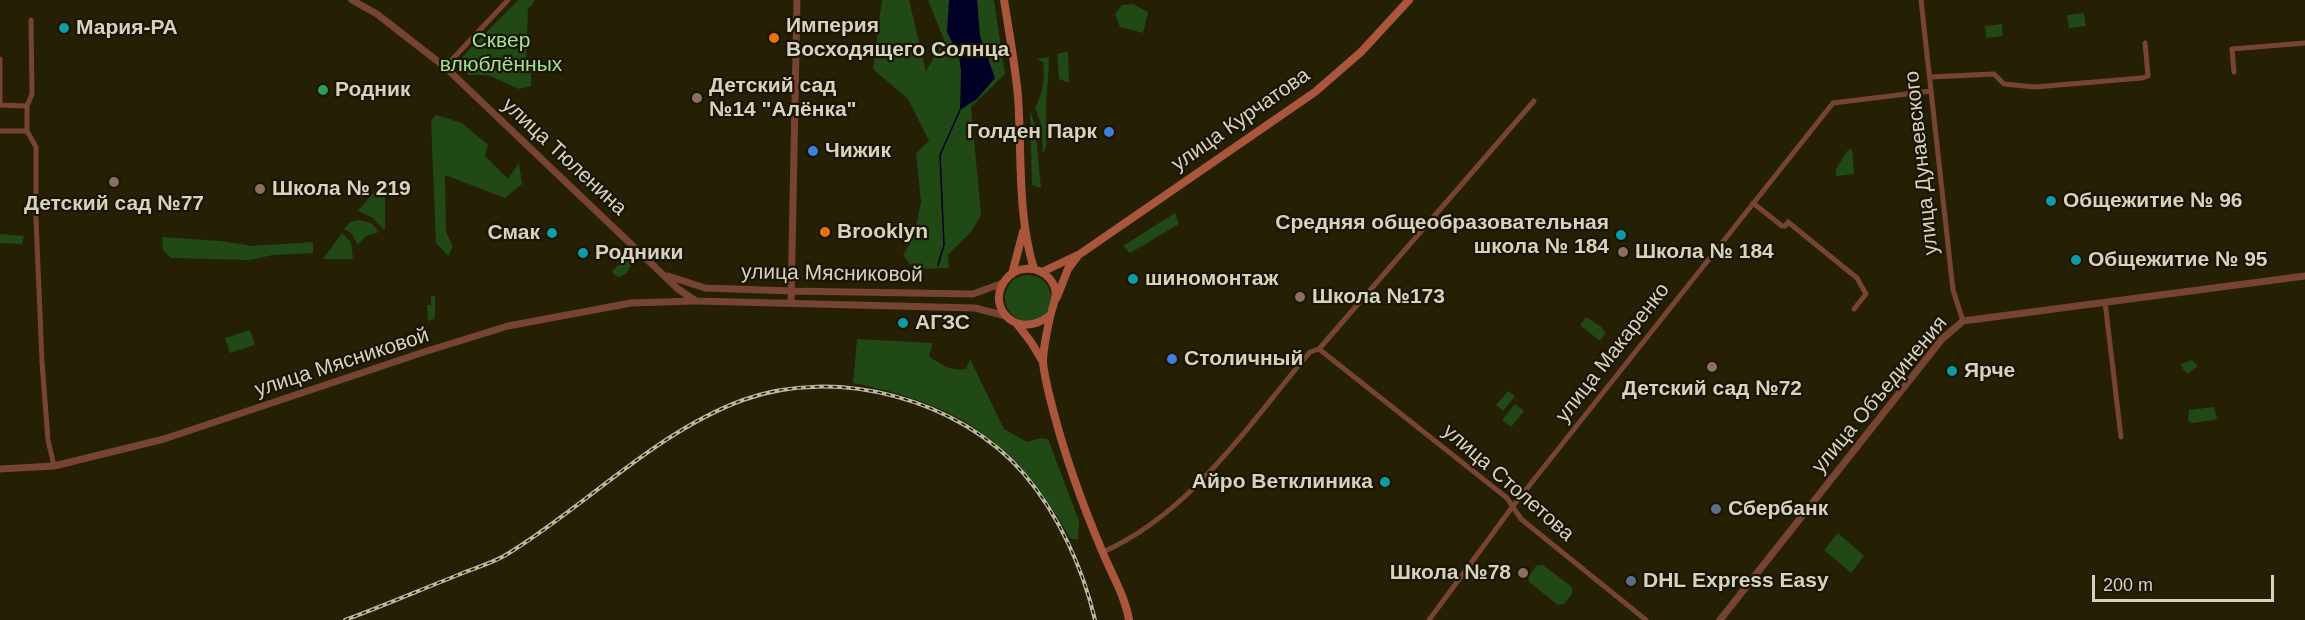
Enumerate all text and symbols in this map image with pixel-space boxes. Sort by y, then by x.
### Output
place label: Империя Восходящего Солнца [786,13,1009,63]
place label: Мария-РА [76,15,178,41]
marker: Мария-РА [57,21,71,35]
park label: Сквер влюблённых [440,28,562,78]
marker: Империя Восходящего Солнца [767,31,781,45]
street label: улица Курчатова [1167,63,1315,177]
street label: улица Дунаевского [1900,70,1944,256]
place label: Детский сад №14 "Алёнка" [709,73,857,123]
place label: Родник [335,77,410,103]
marker: Родник [316,83,330,97]
marker: Детский сад №14 "Алёнка" [690,91,704,105]
street label: улица Тюленина [496,93,632,221]
place label: Голден Парк [967,119,1097,145]
marker: Голден Парк [1102,125,1116,139]
place label: Чижик [825,138,891,164]
marker: Чижик [806,144,820,158]
marker: Детский сад №77 [107,175,121,189]
place label: Школа № 219 [272,176,411,202]
marker: Школа № 219 [253,182,267,196]
place label: Общежитие № 96 [2063,188,2243,214]
place label: Детский сад №77 [24,191,204,217]
marker: Общежитие № 96 [2044,194,2058,208]
place label: Средняя общеобразовательная школа № 184 [1275,210,1609,260]
place label: Brooklyn [837,219,928,245]
place label: Смак [487,220,540,246]
marker: Brooklyn [818,225,832,239]
marker: Смак [545,226,559,240]
marker: Средняя общеобразовательная школа № 184 [1614,228,1628,242]
place label: Школа № 184 [1635,239,1774,265]
place label: Родники [595,240,683,266]
marker: Школа № 184 [1616,245,1630,259]
marker: Родники [576,246,590,260]
place label: Общежитие № 95 [2088,247,2268,273]
marker: Общежитие № 95 [2069,253,2083,267]
street label: улица Мясниковой [741,260,923,288]
place label: шиномонтаж [1145,266,1278,292]
marker: шиномонтаж [1126,272,1140,286]
street label: улица Макаренко [1551,278,1675,428]
place label: Школа №173 [1312,284,1445,310]
marker: Школа №173 [1293,290,1307,304]
place label: АГЗС [915,310,970,336]
street label: улица Объединения [1807,311,1953,479]
marker: АГЗС [896,316,910,330]
street label: улица Мясниковой [252,323,432,403]
place label: Столичный [1184,346,1303,372]
marker: Столичный [1165,352,1179,366]
place label: Ярче [1964,358,2015,384]
marker: Детский сад №72 [1705,360,1719,374]
marker: Ярче [1945,364,1959,378]
place label: Детский сад №72 [1622,376,1802,402]
street label: улица Столетова [1437,419,1579,547]
place label: Айро Ветклиника [1192,469,1373,495]
marker: Айро Ветклиника [1378,475,1392,489]
place label: Сбербанк [1728,496,1828,522]
marker: Сбербанк [1709,502,1723,516]
place label: Школа №78 [1390,560,1511,586]
scale bar [2095,563,2276,601]
marker: Школа №78 [1516,566,1530,580]
place label: DHL Express Easy [1643,568,1829,594]
marker: DHL Express Easy [1624,574,1638,588]
text: 200 m [2103,575,2153,595]

